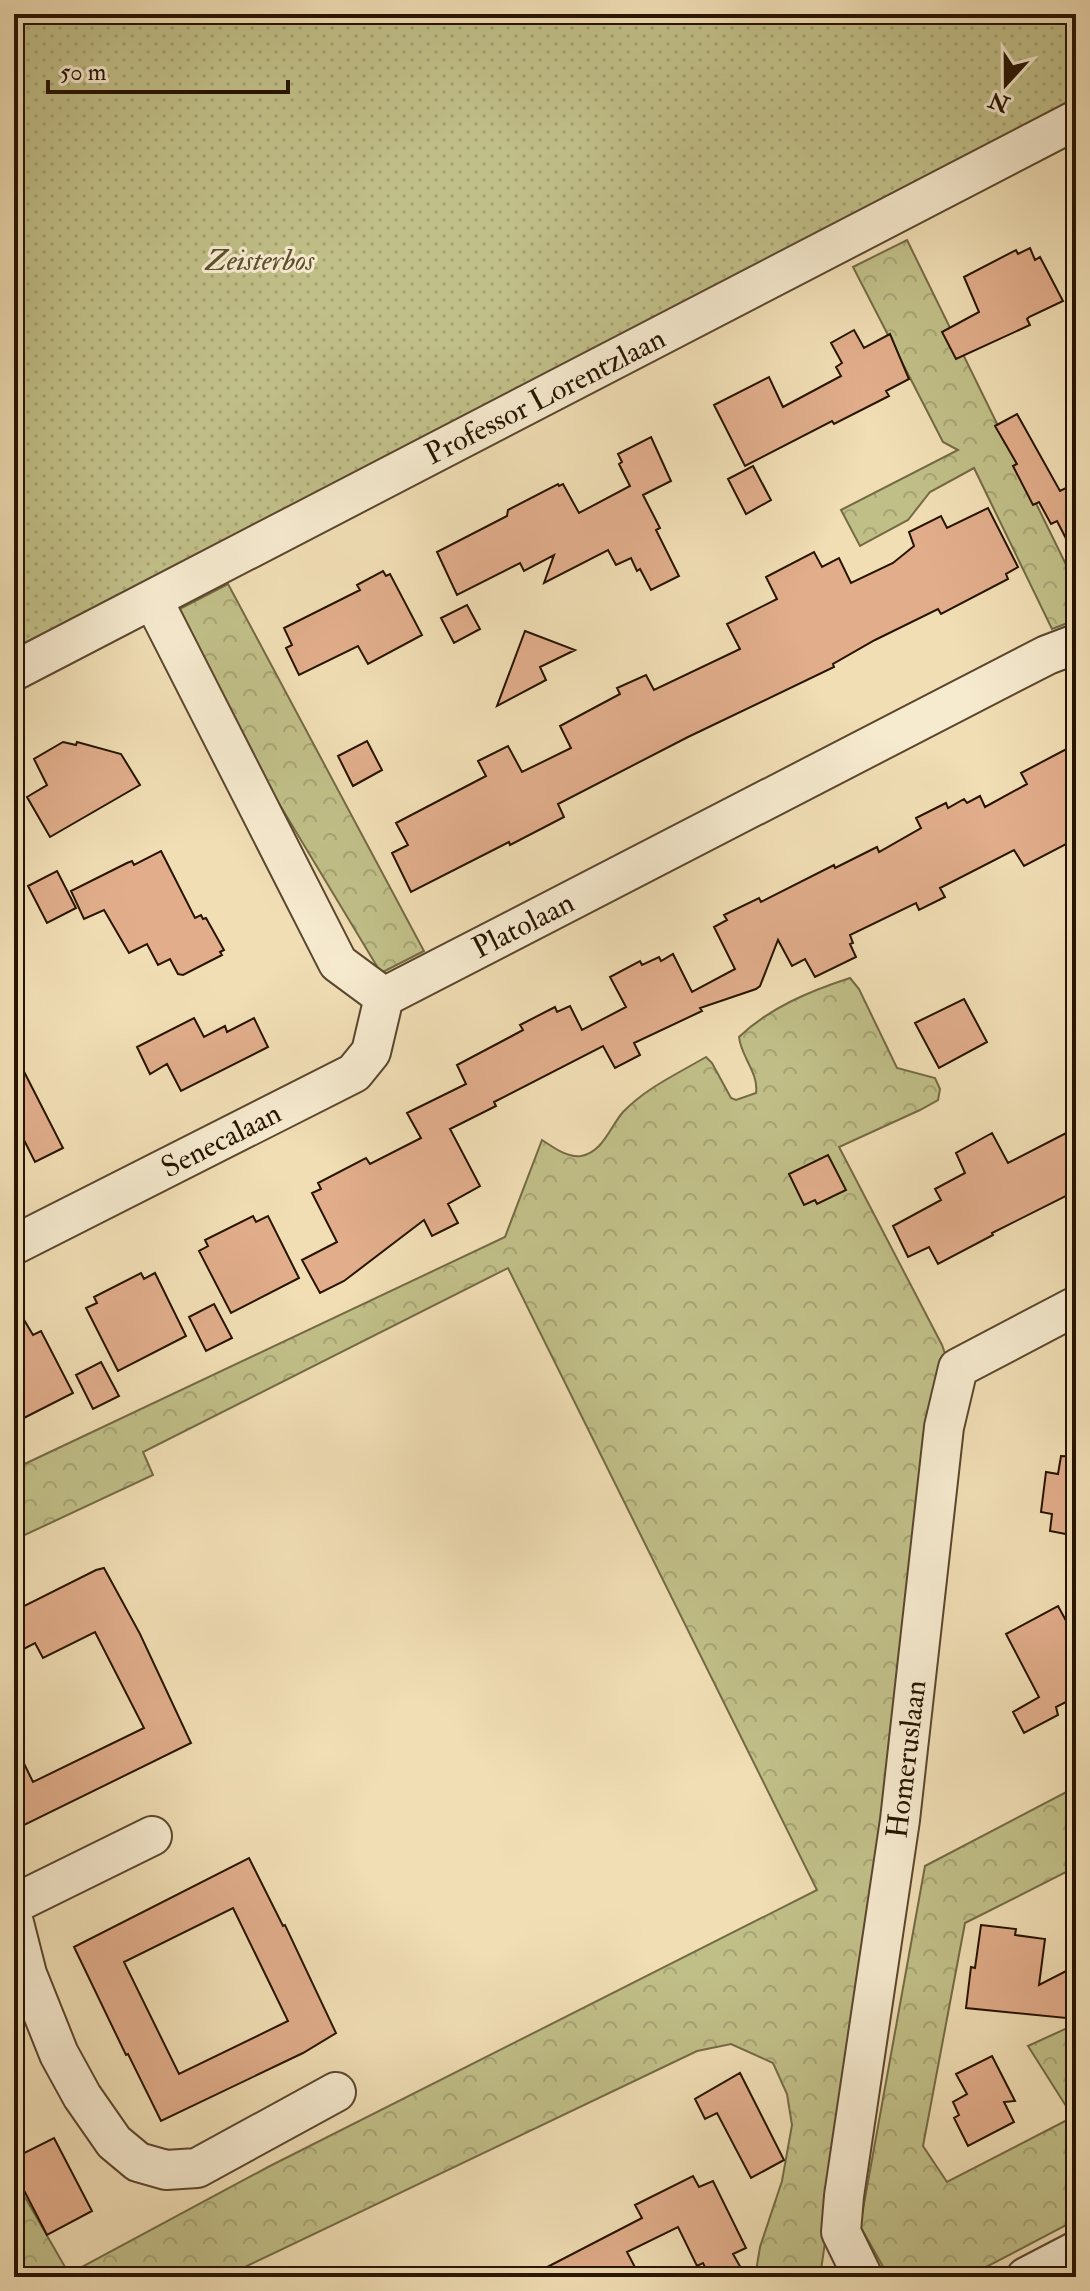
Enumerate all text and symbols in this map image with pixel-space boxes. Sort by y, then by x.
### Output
scale bar [48,44,288,94]
north arrow [966,44,1046,124]
text: 50 m [60,57,107,88]
text: N [985,85,1014,119]
park label: Zeisterbos [204,242,315,279]
street label: Professor Lorentzlaan [419,320,672,473]
street label: Platolaan [466,884,580,967]
street label: Senecalaan [155,1095,287,1186]
street label: Homeruslaan [878,1678,935,1840]

